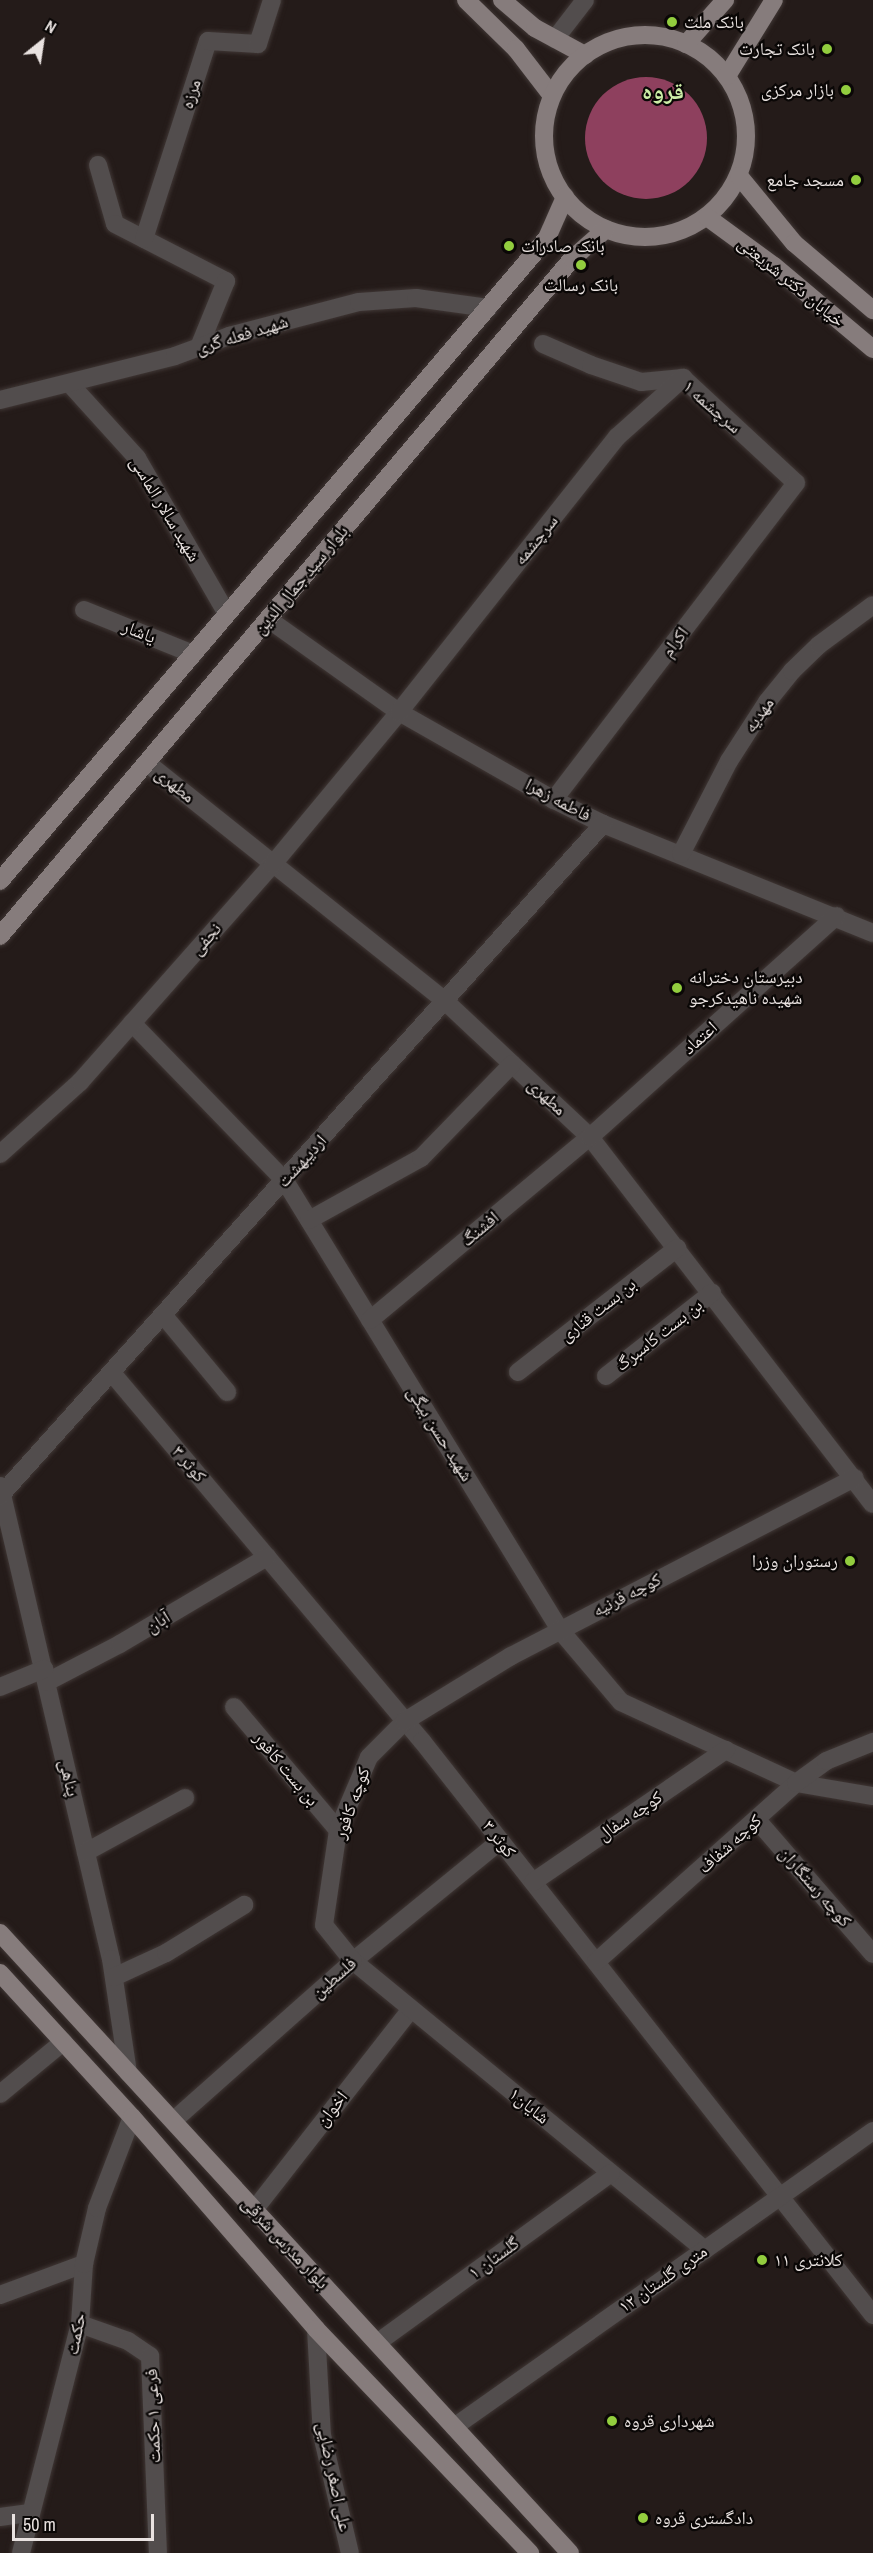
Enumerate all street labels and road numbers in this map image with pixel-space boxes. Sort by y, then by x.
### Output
street label: مرزه [176,77,206,111]
street label: خیابان دکتر شریعتی [733,232,849,332]
street label: شهید فعله گری [193,311,291,359]
street label: سرچشمه ۱ [678,376,746,438]
street label: شهید سالار الماسی [125,452,205,566]
street label: سرچشمه [509,511,563,569]
street label: بلوار سید جمال الدین [249,521,353,639]
street label: یاشار [119,616,159,648]
street label: اکرام [657,623,693,661]
street label: مهدیه [739,693,779,737]
street label: مطهری [151,763,199,807]
street label: فاطمه زهرا [521,774,595,826]
street label: نجفی [186,918,226,960]
street label: اعتماد [678,1017,722,1059]
street label: مطهری [523,1074,571,1120]
street label: اردیبهشت [273,1130,331,1192]
street label: افشنگ [457,1207,503,1251]
street label: بن بست قناری [556,1274,640,1346]
street label: بن بست کاسبرگ [611,1294,707,1376]
street label: شهید حسن بیگی [402,1383,478,1485]
street label: کوثر ۳ [167,1441,211,1487]
street label: کوچه قرنیه [589,1569,665,1621]
street label: آبان [142,1606,174,1638]
street label: بن بست کافور [249,1727,323,1811]
street label: پناهی [54,1757,84,1799]
street label: کوچه کافور [329,1764,375,1842]
street label: کوچه سفال [593,1786,667,1846]
street label: کوچه شفاف [694,1810,766,1878]
street label: کوثر ۳ [478,1816,520,1862]
street label: کوچه رستگاران [774,1842,856,1932]
street label: فلسطین [307,1953,361,2003]
street label: شایان۱ [504,2083,554,2129]
street label: اخوان [311,2087,353,2131]
street label: بلوار مدرس شرقی [237,2192,333,2294]
street label: گلستان ۱ [464,2232,524,2284]
street label: ۱۲ متری گلستان [615,2241,711,2317]
street label: حکمت [61,2311,91,2357]
street label: فرعی ۱ حکمت [141,2368,165,2464]
street label: علی اصغر رضایی [312,2420,356,2534]

